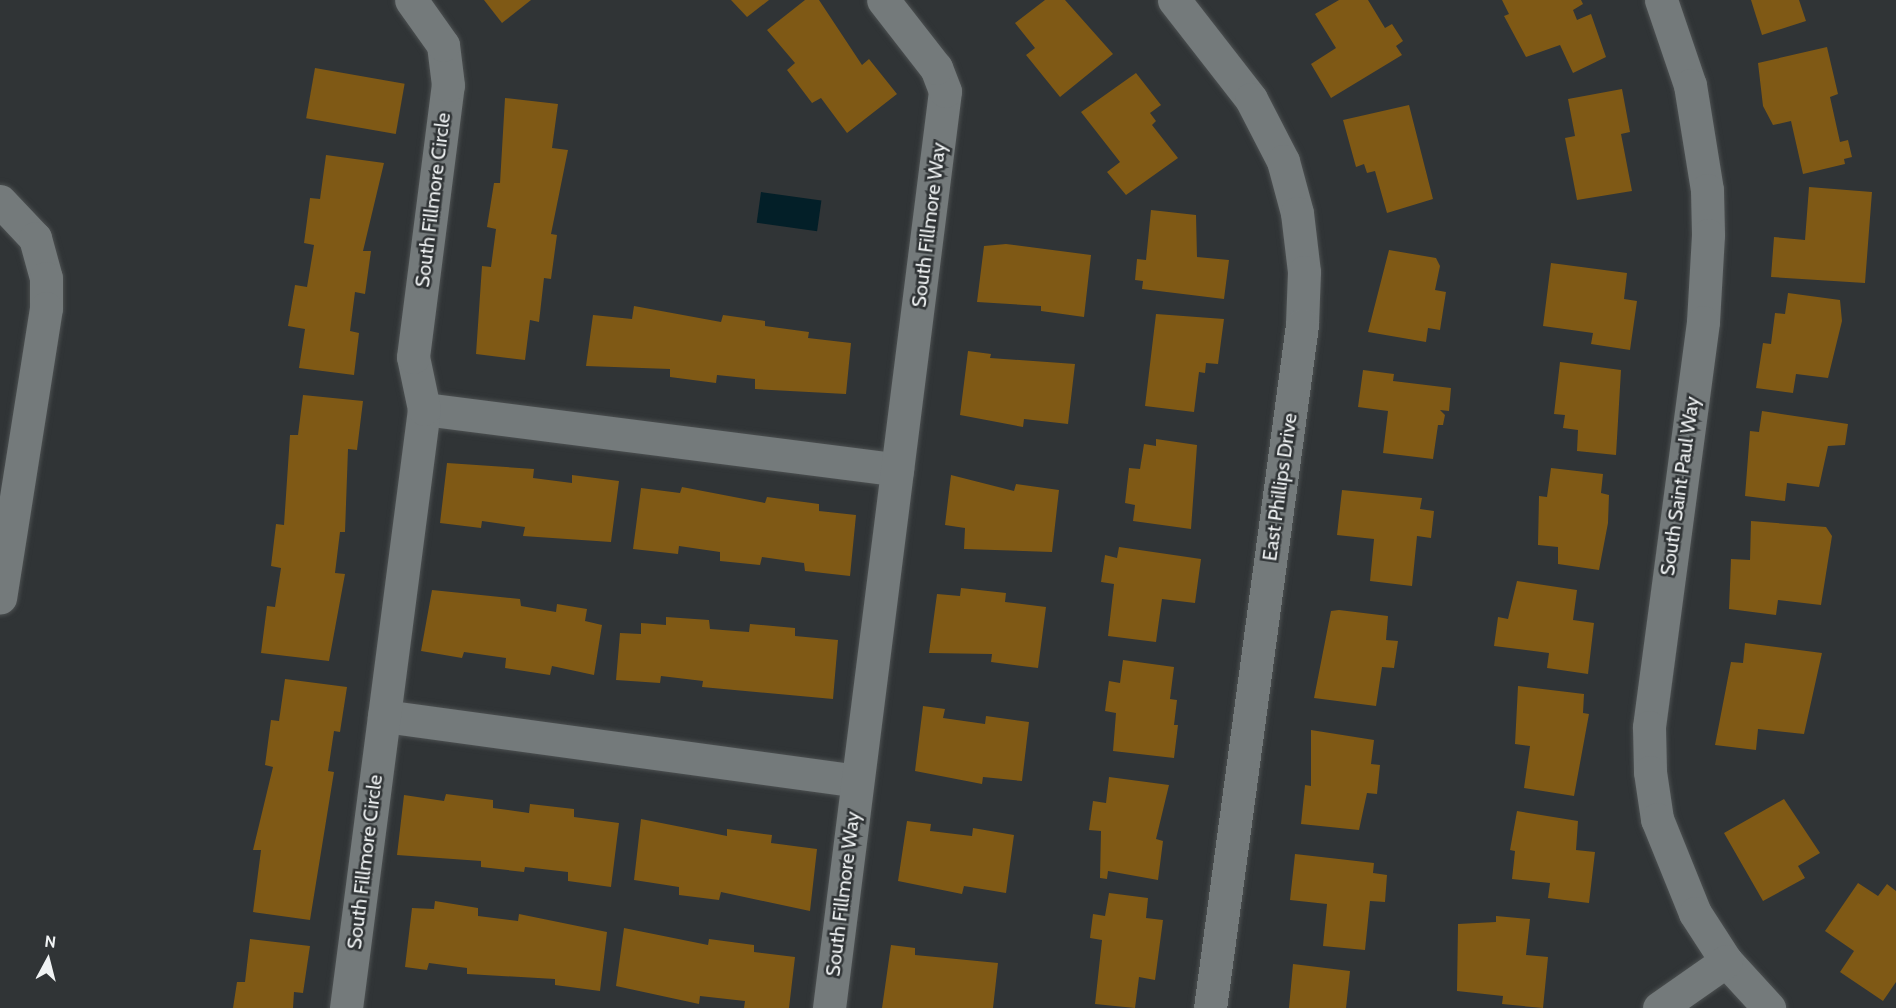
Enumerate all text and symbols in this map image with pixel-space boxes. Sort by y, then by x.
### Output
street label: South Fillmore Circle [410,111,456,289]
street label: South Fillmore Way [907,141,951,309]
street label: South Saint Paul Way [1656,395,1704,577]
street label: East Phillips Drive [1258,412,1302,562]
street label: South Fillmore Circle [342,773,388,951]
street label: South Fillmore Way [821,810,865,978]
north arrow [18,930,78,990]
text: N [43,932,57,952]

